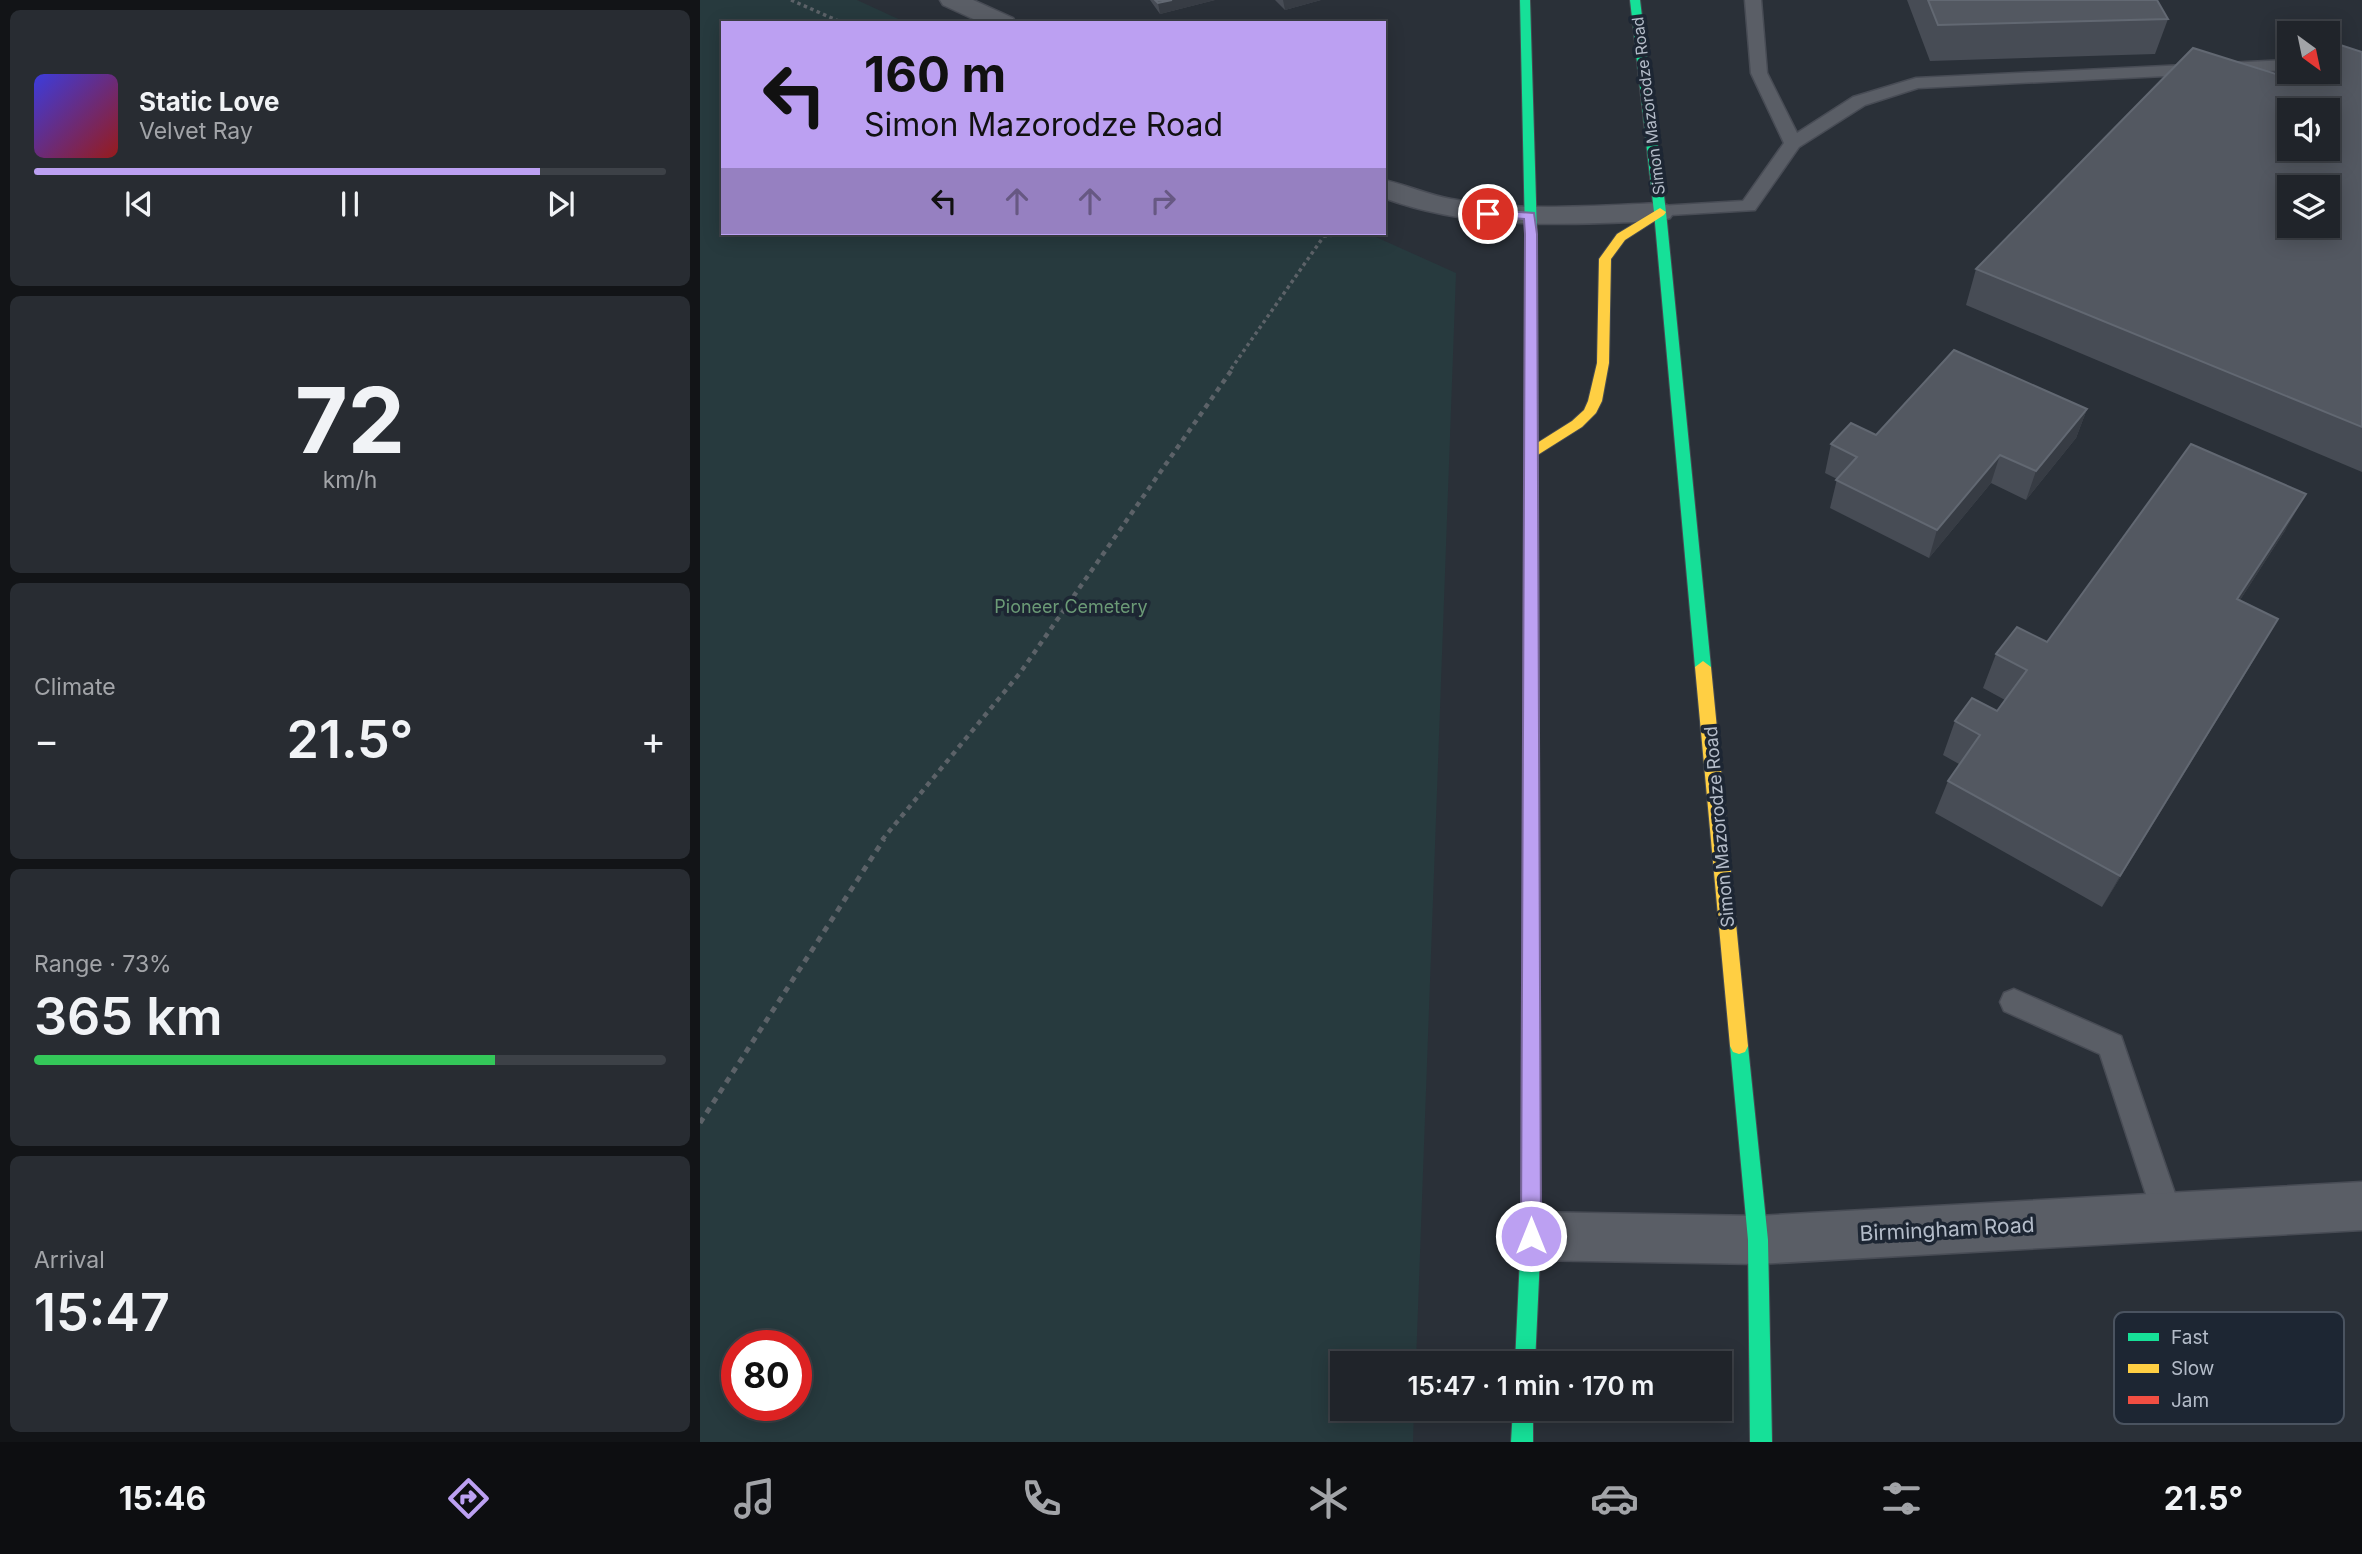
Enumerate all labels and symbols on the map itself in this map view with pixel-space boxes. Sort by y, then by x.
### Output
street label: Simon Mazorodze Road [1627,16,1669,196]
north arrow [2277,21,2340,84]
pin [1458,184,1518,244]
park label: Pioneer Cemetery [994,596,1148,617]
street label: Simon Mazorodze Road [1700,725,1738,929]
position arrow [1494,1199,1568,1273]
street label: Birmingham Road [1859,1212,2035,1246]
legend [2114,1312,2344,1424]
text: Fast [2171,1326,2209,1349]
speed limit sign: 80 [721,1330,812,1421]
text: Slow [2171,1357,2214,1380]
text: Jam [2171,1389,2209,1412]

